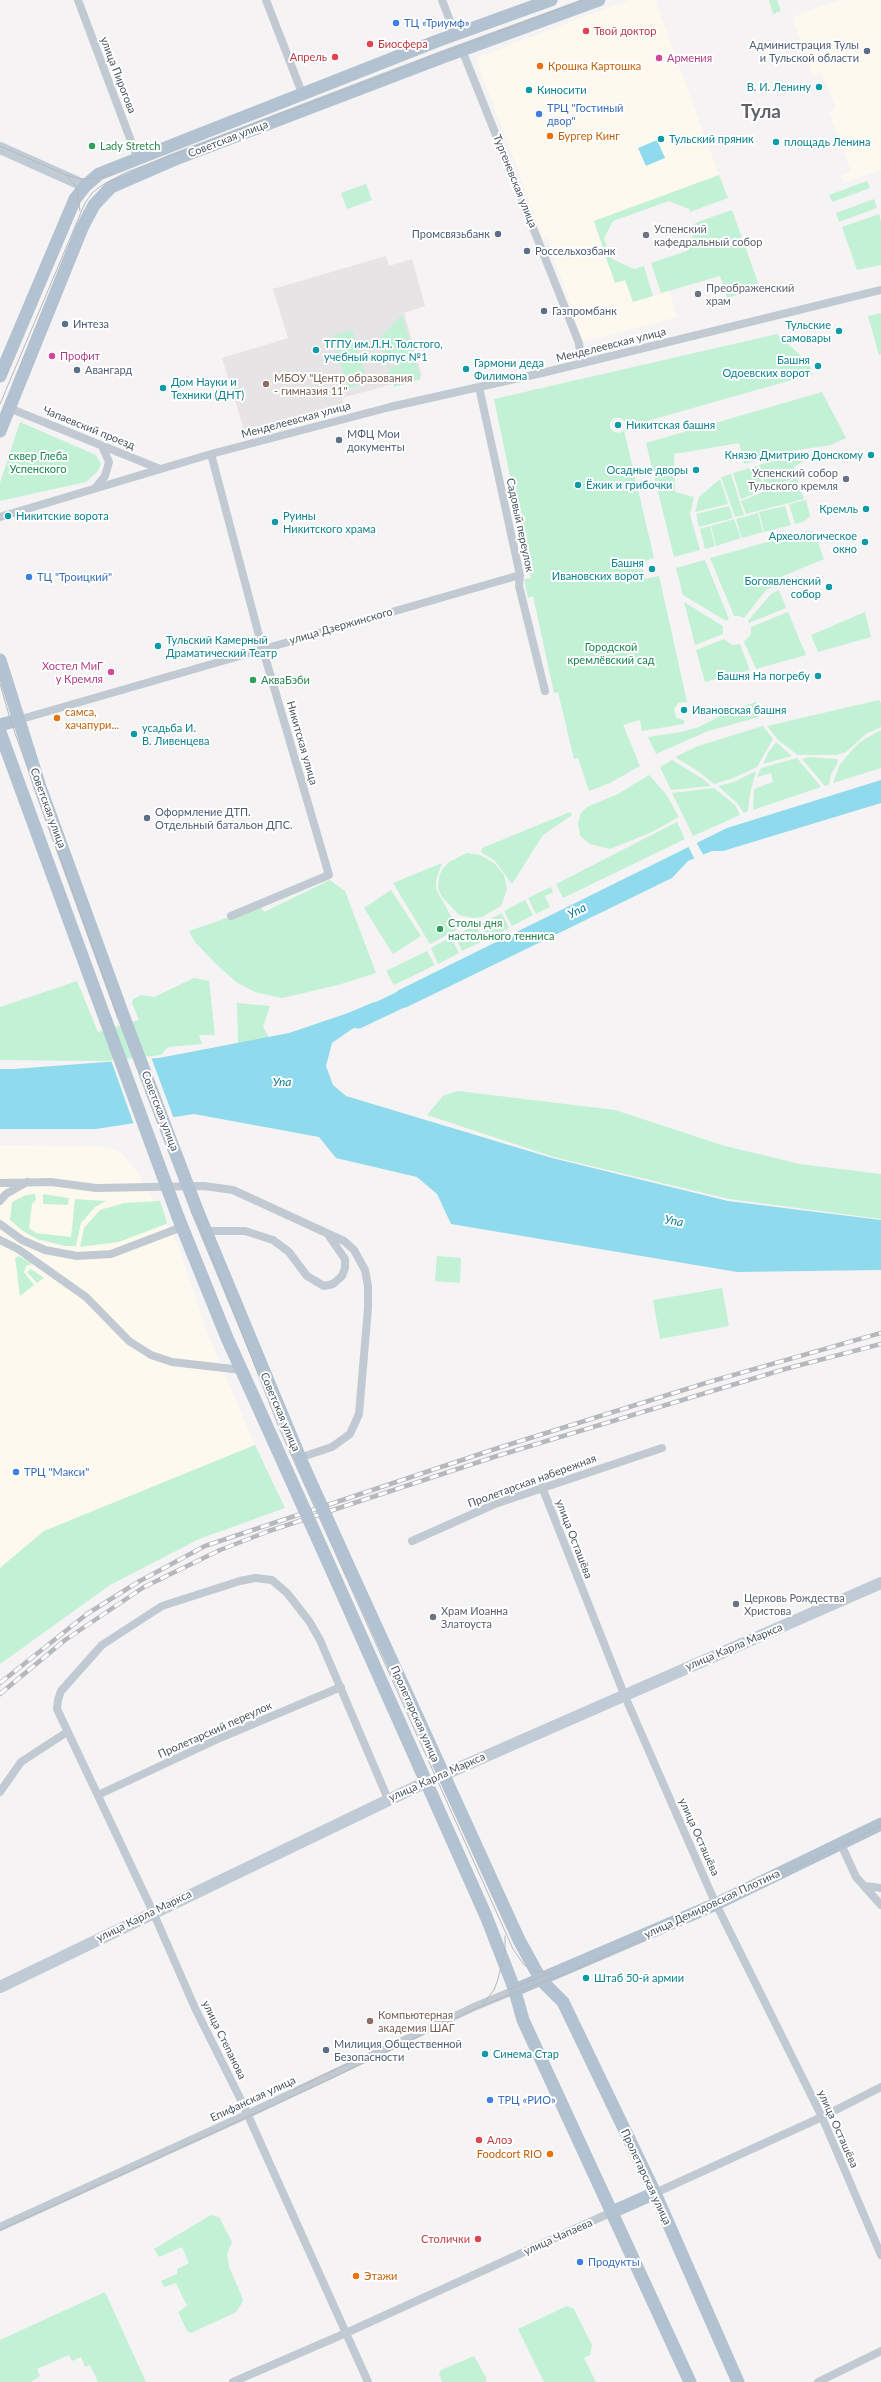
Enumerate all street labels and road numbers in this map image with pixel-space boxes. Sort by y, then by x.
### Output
street label: улица Пирогова [97,35,139,115]
street label: Советская улица [186,118,270,160]
street label: Тургеневская улица [490,132,540,230]
street label: Менделеевская улица [555,325,667,365]
street label: Менделеевская улица [240,399,352,441]
street label: Чапаевский проезд [41,404,137,452]
street label: Садовый переулок [504,477,536,573]
street label: улица Дзержинского [288,605,394,647]
street label: Никитская улица [284,700,320,786]
street label: Советская улица [27,766,69,850]
street label: Советская улица [139,1069,181,1153]
street label: Советская улица [257,1370,303,1454]
street label: Пролетарская набережная [466,1452,598,1510]
street label: улица Осташёва [553,1498,595,1580]
street label: улица Карла Маркса [683,1621,785,1673]
street label: Пролетарская улица [388,1664,442,1764]
street label: Пролетарский переулок [156,1699,274,1761]
street label: улица Карла Маркса [387,1750,487,1804]
street label: улица Осташёва [676,1796,722,1878]
street label: улица Демидовская Плотина [642,1867,782,1941]
street label: улица Карла Маркса [94,1887,194,1945]
street label: улица Степанова [199,1998,249,2082]
street label: Епифанская улица [208,2073,298,2125]
street label: улица Осташёва [815,2088,861,2170]
street label: Пролетарская улица [618,2127,674,2227]
street label: улица Чапаева [522,2216,594,2258]

